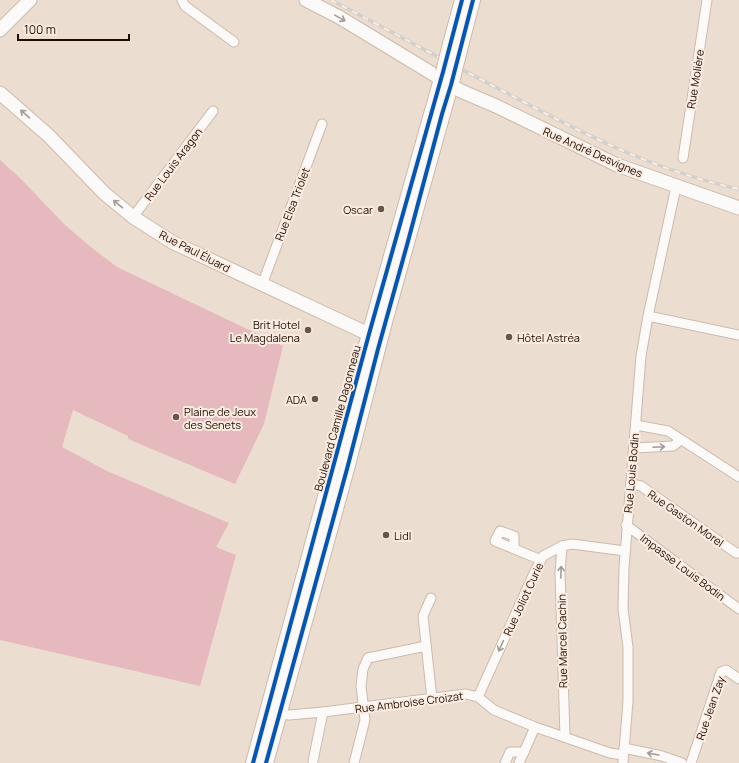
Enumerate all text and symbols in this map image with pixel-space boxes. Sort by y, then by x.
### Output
one-way arrow [334,15,346,22]
scale bar [18,16,129,42]
text: 100 m [24,21,56,38]
street label: Rue Molière [683,48,707,110]
one-way arrow [19,110,30,119]
street label: Rue André Desvignes [541,123,645,181]
street label: Rue Louis Aragon [141,124,205,204]
street label: Rue Elsa Triolet [271,165,313,243]
one-way arrow [113,200,124,209]
place label: Oscar [343,202,373,217]
marker: Oscar [376,204,386,214]
street label: Rue Paul Éluard [157,227,233,275]
place label: Brit Hotel Le Magdalena [230,317,300,345]
marker: Brit Hotel Le Magdalena [303,325,313,335]
place label: Hôtel Astréa [517,330,580,345]
marker: Hôtel Astréa [504,332,514,342]
street label: Boulevard Camille Dagonneau [310,343,364,493]
place label: ADA [286,392,307,407]
marker: ADA [310,394,320,404]
place label: Plaine de Jeux des Senets [184,404,256,432]
marker: Plaine de Jeux des Senets [171,412,181,422]
street label: Rue Louis Bodin [620,432,642,514]
one-way arrow [652,443,665,450]
street label: Rue Gaston Morel [645,486,727,550]
place label: Lidl [394,528,411,543]
marker: Lidl [381,530,391,540]
street label: Impasse Louis Bodin [637,530,729,604]
street label: Rue Joliot Curie [499,559,547,638]
one-way arrow [557,566,565,579]
street label: Rue Marcel Cachin [554,594,570,688]
one-way arrow [497,640,504,652]
street label: Rue Jean Zay [692,674,728,742]
street label: Rue Ambroise Croizat [354,688,464,716]
one-way arrow [647,750,660,758]

